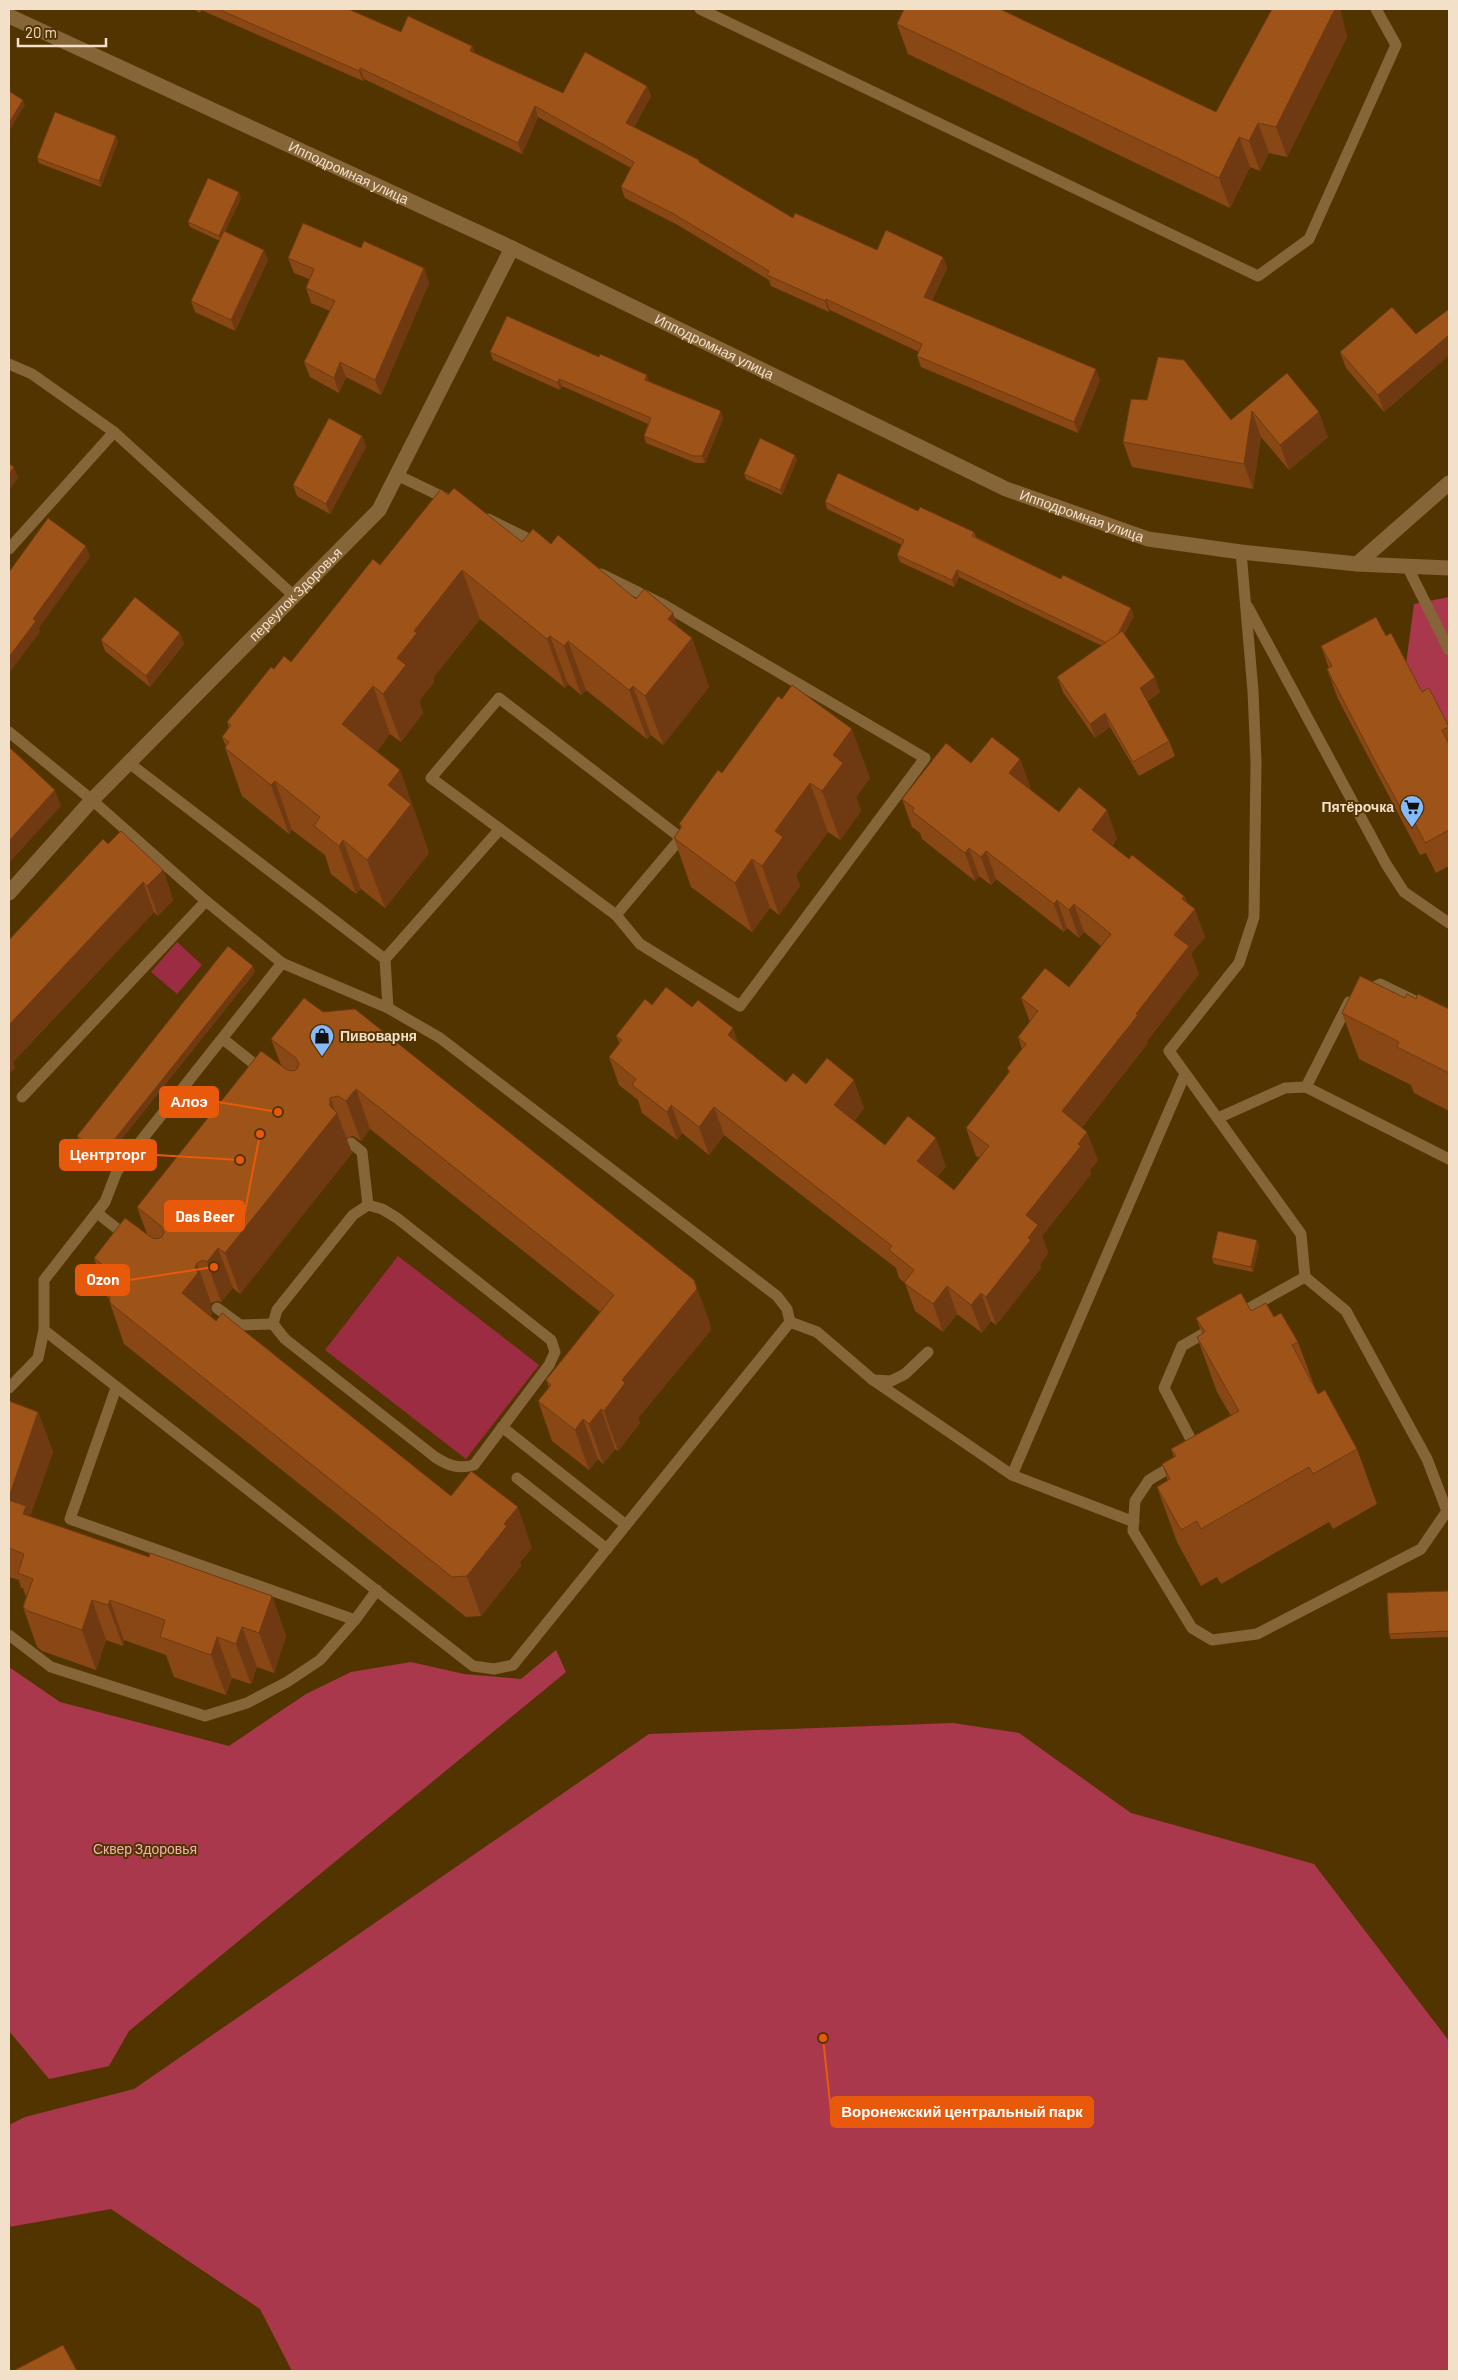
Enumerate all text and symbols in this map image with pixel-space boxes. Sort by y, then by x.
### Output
scale bar [18,15,105,47]
text: 20 m [25,23,57,41]
street label: Ипподромная улица [286,137,412,207]
street label: Ипподромная улица [652,310,777,383]
street label: Ипподромная улица [1018,486,1147,545]
street label: переулок Здоровья [245,544,345,644]
supermarket icon: Пятёрочка [1399,794,1425,828]
place label: Пятёрочка [1321,798,1394,815]
shop icon: Пивоварня [309,1023,335,1057]
place label: Пивоварня [340,1027,417,1044]
callout: Алоэ [160,1087,218,1117]
text: Алоэ [170,1092,208,1110]
callout: Центрторг [60,1140,156,1170]
text: Центрторг [70,1145,146,1163]
callout: Das Beer [165,1201,244,1231]
text: Das Beer [175,1207,235,1225]
callout: Ozon [76,1265,129,1295]
text: Ozon [87,1270,119,1288]
park label: Сквер Здоровья [93,1840,197,1857]
callout: Воронежский центральный парк [831,2097,1093,2127]
text: Воронежский центральный парк [841,2102,1083,2120]

